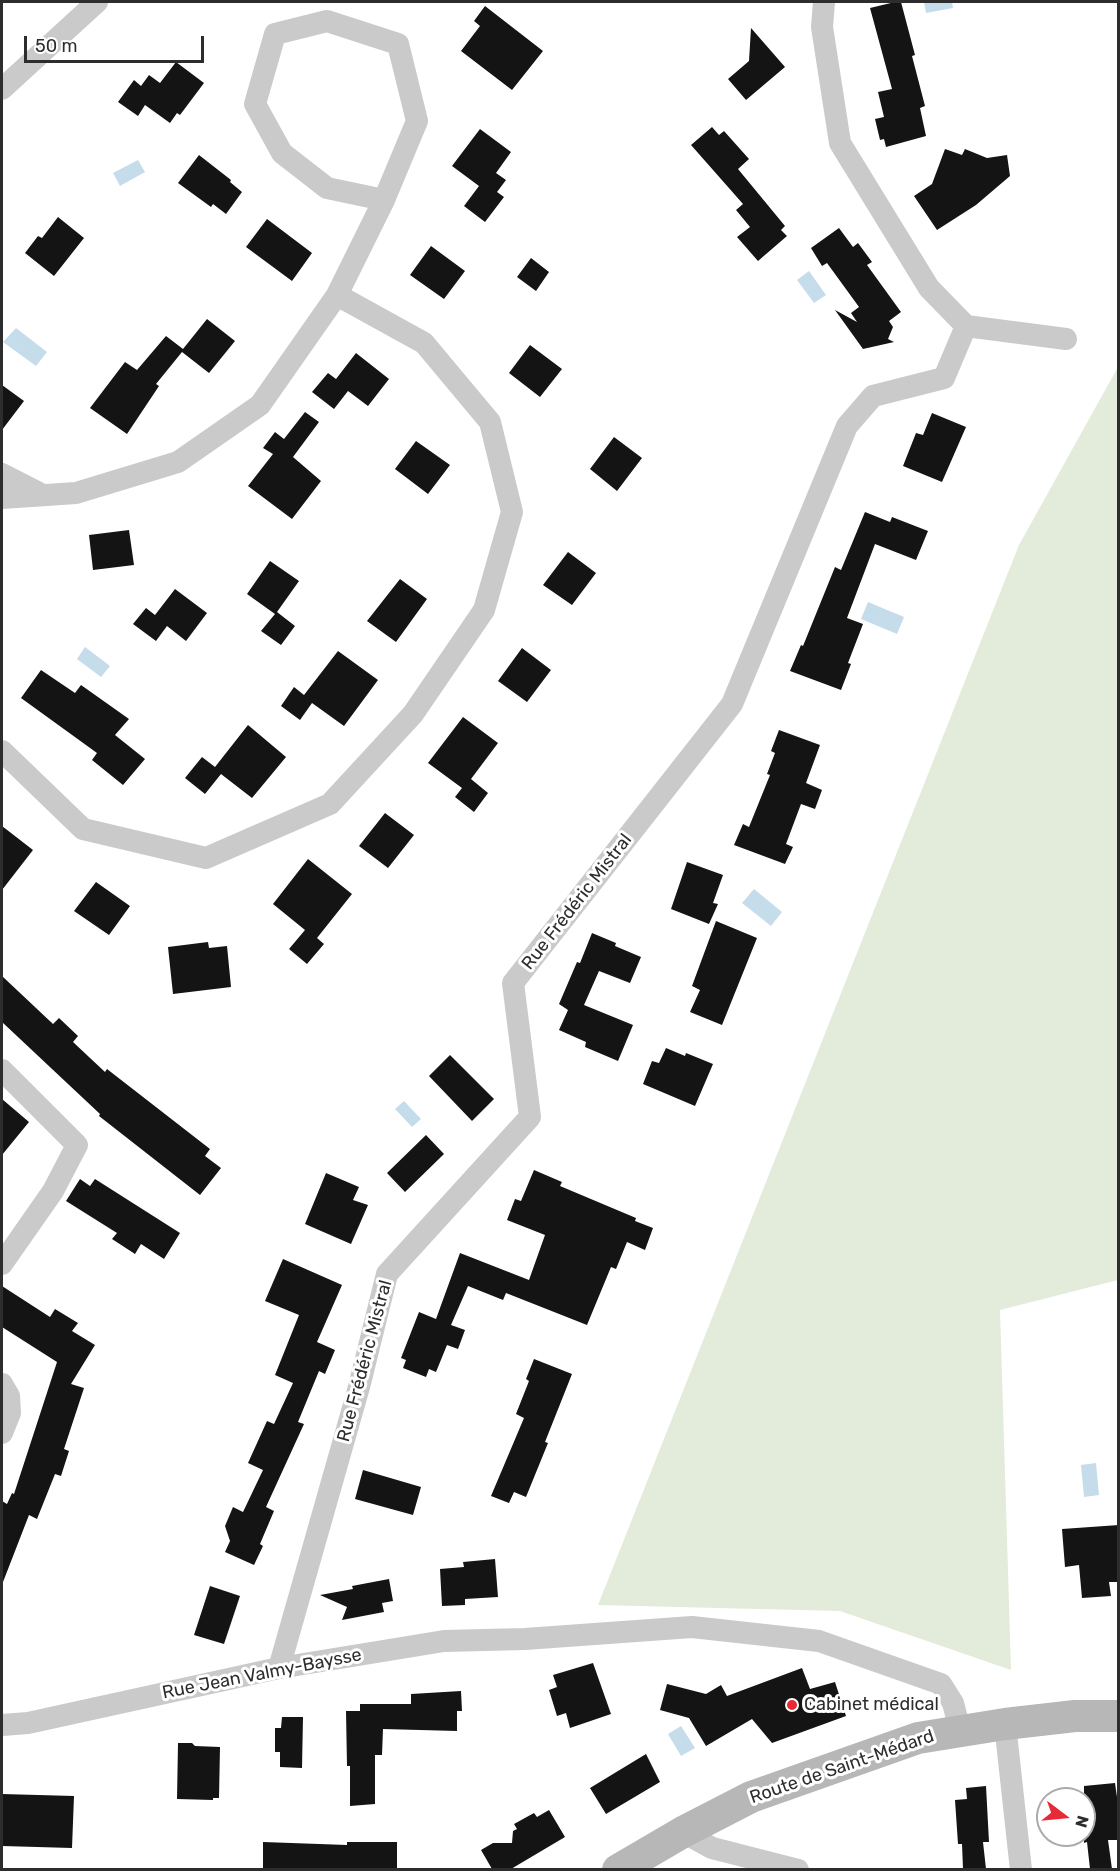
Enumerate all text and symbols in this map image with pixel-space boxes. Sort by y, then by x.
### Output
scale bar [27,24,207,62]
text: 50 m [35,35,78,57]
street label: Rue Frédéric Mistral [517,830,637,974]
street label: Rue Frédéric Mistral [333,1278,397,1444]
street label: Rue Jean Valmy-Baysse [160,1644,364,1704]
place label: Cabinet médical [804,1694,939,1716]
marker: Cabinet médical [785,1698,799,1712]
street label: Route de Saint-Médard [747,1725,937,1809]
north arrow [1036,1787,1096,1847]
text: N [1071,1813,1093,1830]

